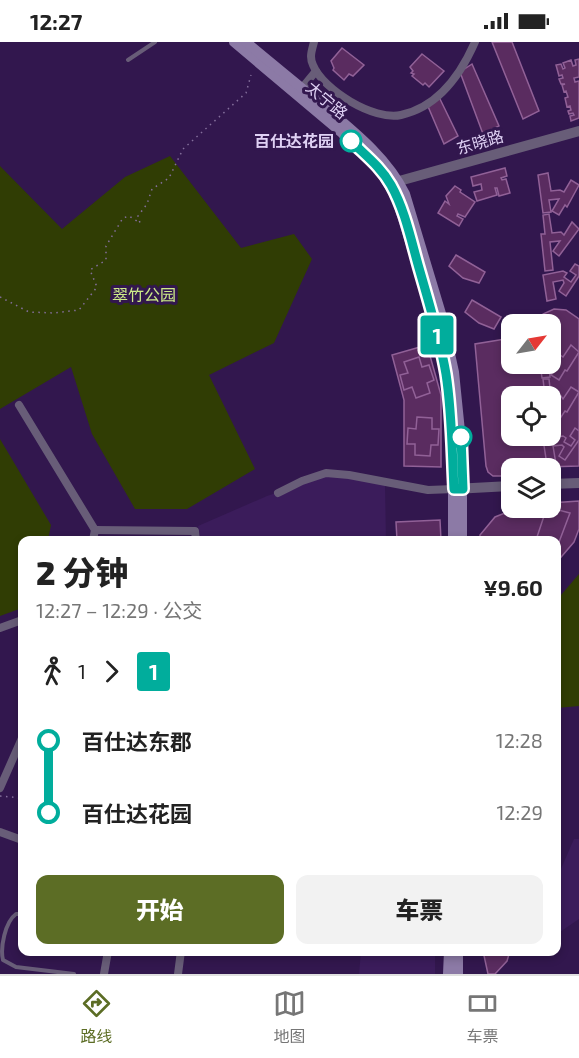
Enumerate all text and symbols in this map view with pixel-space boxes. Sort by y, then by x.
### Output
text: 12:27 [30,8,82,34]
street label: 太宁路 [303,77,352,122]
street label: 东晓路 [454,126,506,157]
marker: 百仕达花园 [340,130,362,152]
place label: 百仕达花园 [254,131,334,150]
park label: 翠竹公园 [112,285,176,304]
north arrow [501,314,561,374]
map controls [501,314,561,518]
line badge: 1 [418,316,456,354]
text: 1 [432,323,442,348]
button: locate [501,386,561,446]
unlabelled marker [450,426,472,448]
button: layers [501,458,561,518]
text: 2 分钟 [36,552,129,592]
text: ¥9.60 [483,574,543,600]
text: 12:27 – 12:29 · 公交 [36,598,202,622]
icon: walk [36,655,69,688]
icon: forward [95,655,128,688]
text: 1 [78,659,86,683]
text: 1 [149,659,158,684]
text: 百仕达东郡 [82,728,192,754]
text: 12:28 [496,728,543,752]
text: 百仕达花园 [82,800,192,826]
text: 12:29 [496,800,543,824]
button: 开始 [36,875,284,944]
button: 车票 [296,875,543,944]
tab: 路线 [80,987,113,1047]
tab: 地图 [273,987,306,1047]
tab: 车票 [466,987,499,1047]

